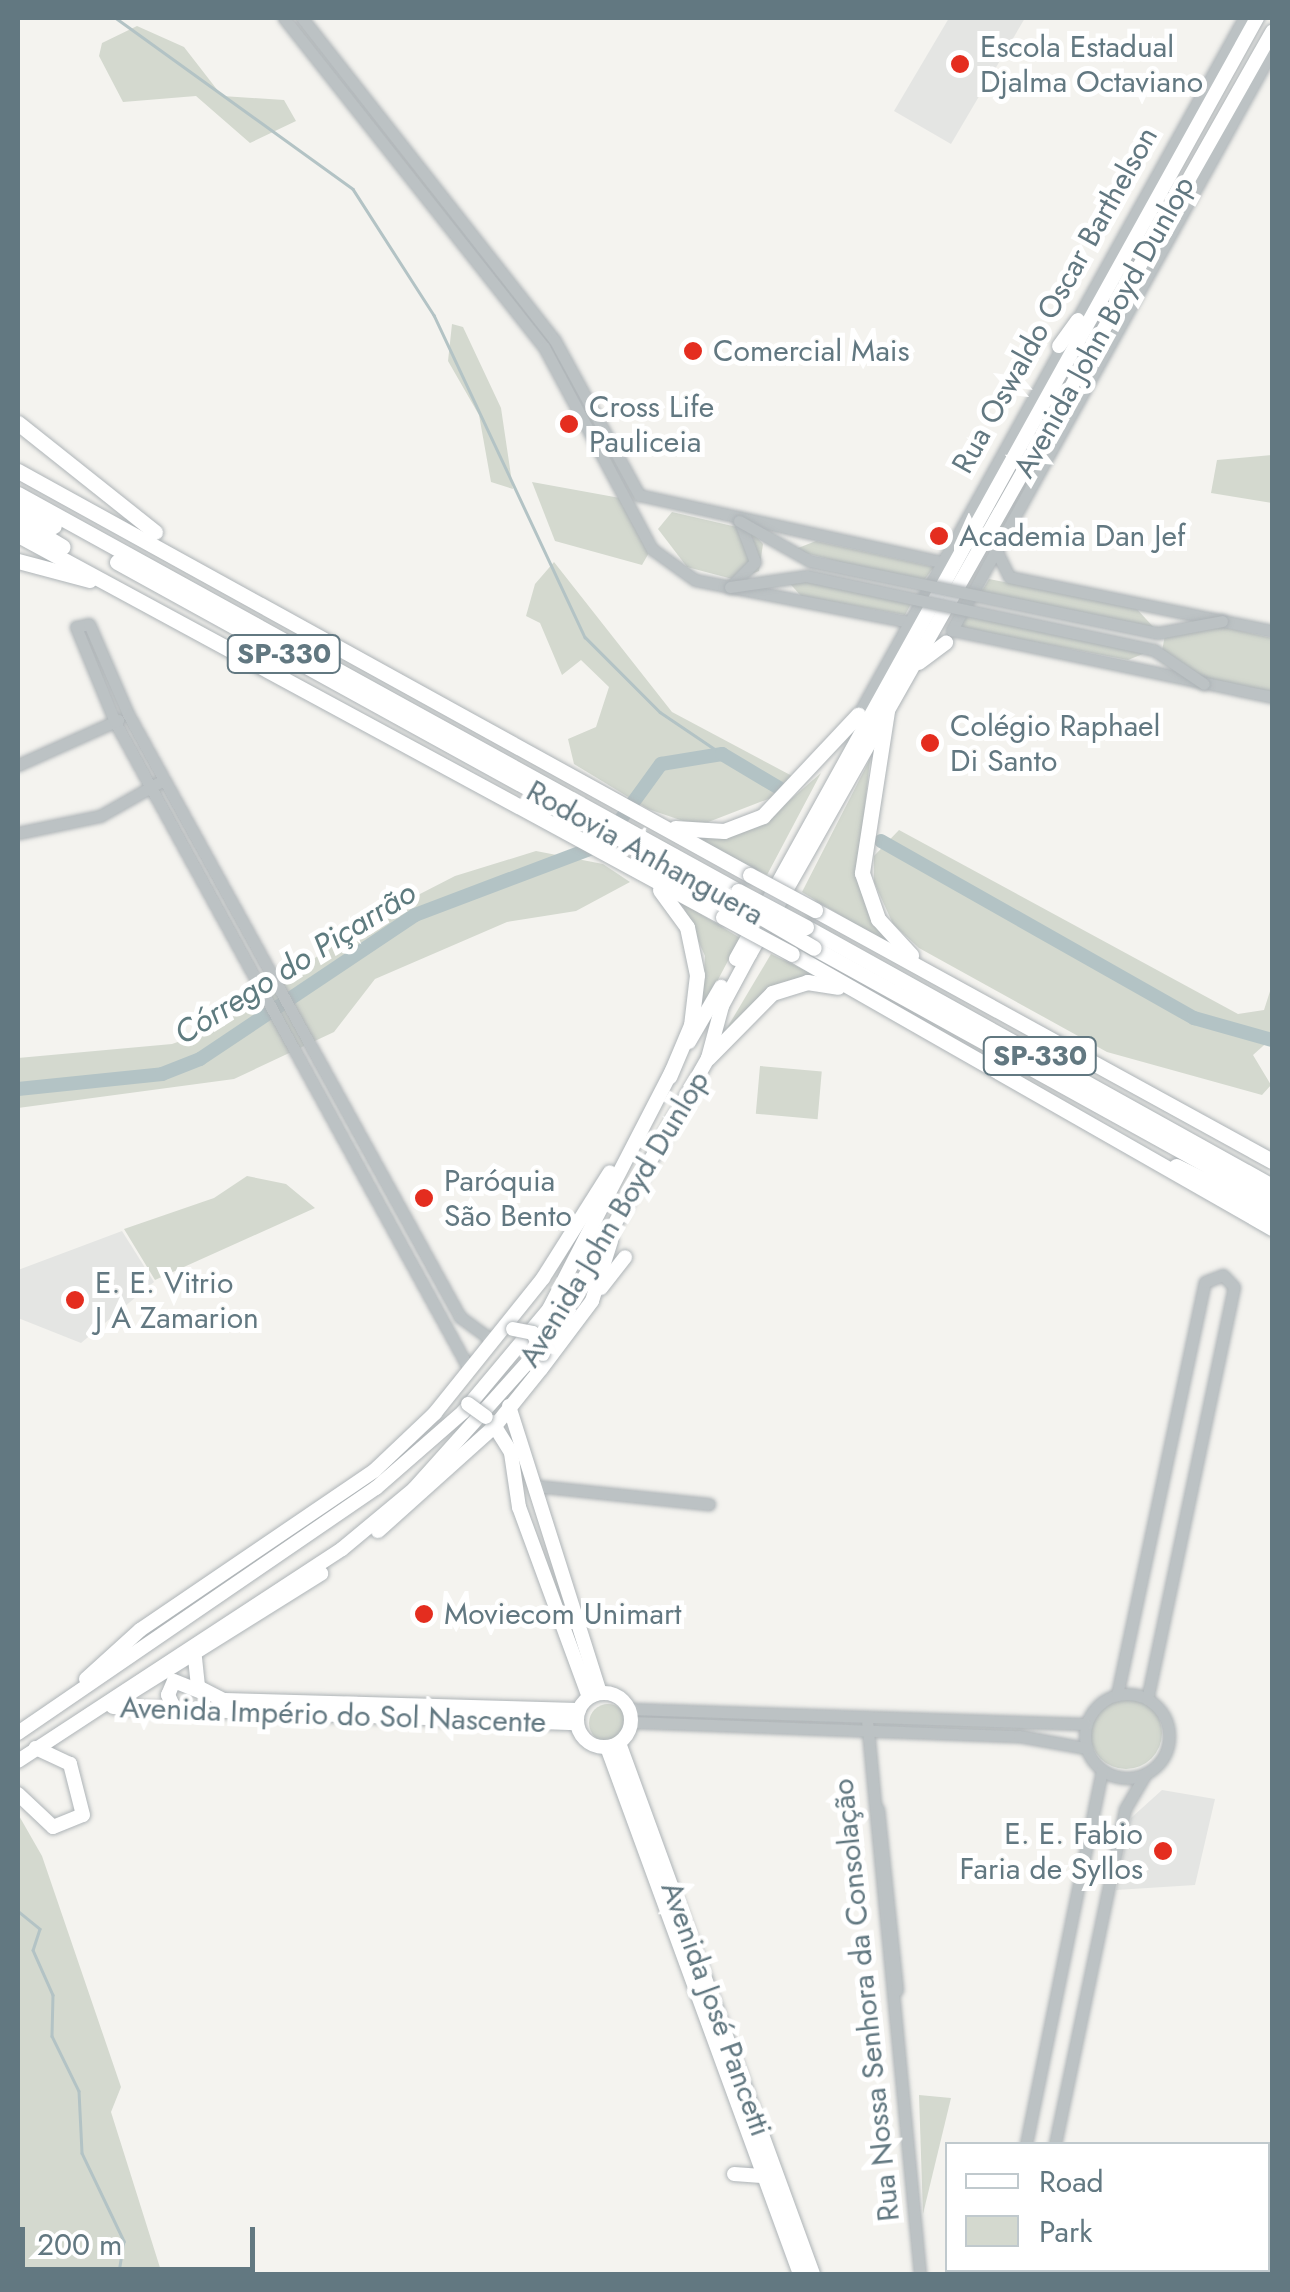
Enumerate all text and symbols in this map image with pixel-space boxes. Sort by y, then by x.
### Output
place label: Escola Estadual Djalma Octaviano [980,29,1203,100]
marker: Escola Estadual Djalma Octaviano [949,53,971,75]
street label: Rua Oswaldo Oscar Barthelson [945,120,1165,480]
street label: Avenida John Boyd Dunlop [1006,170,1202,484]
place label: Comercial Mais [713,333,910,369]
marker: Comercial Mais [682,340,704,362]
place label: Cross Life Pauliceia [589,389,714,460]
marker: Cross Life Pauliceia [558,413,580,435]
place label: Academia Dan Jef [959,518,1186,554]
marker: Academia Dan Jef [928,525,950,547]
road number: SP-330 [226,631,342,677]
place label: Colégio Raphael Di Santo [950,708,1160,778]
marker: Colégio Raphael Di Santo [919,732,941,754]
street label: Rodovia Anhanguera [520,773,770,933]
water label: Córrego do Piçarrão [167,873,423,1053]
road number: SP-330 [982,1033,1098,1079]
street label: Avenida John Boyd Dunlop [511,1064,717,1374]
place label: Paróquia São Bento [444,1163,572,1234]
marker: Paróquia São Bento [413,1187,435,1209]
place label: E. E. Vitrio J A Zamarion [95,1265,259,1336]
marker: E. E. Vitrio J A Zamarion [64,1289,86,1311]
place label: Moviecom Unimart [444,1596,681,1632]
marker: Moviecom Unimart [413,1603,435,1625]
street label: Avenida Império do Sol Nascente [119,1690,547,1740]
street label: Rua Nossa Senhora da Consolação [825,1777,907,2223]
place label: E. E. Fabio Faria de Syllos [959,1816,1143,1886]
marker: E. E. Fabio Faria de Syllos [1152,1840,1174,1862]
street label: Avenida José Pancetti [653,1877,779,2141]
legend [945,2142,1270,2272]
text: Road [1039,2160,1104,2203]
scale bar [25,2207,260,2269]
text: Park [1039,2210,1092,2253]
text: 200 m [37,2223,122,2266]

